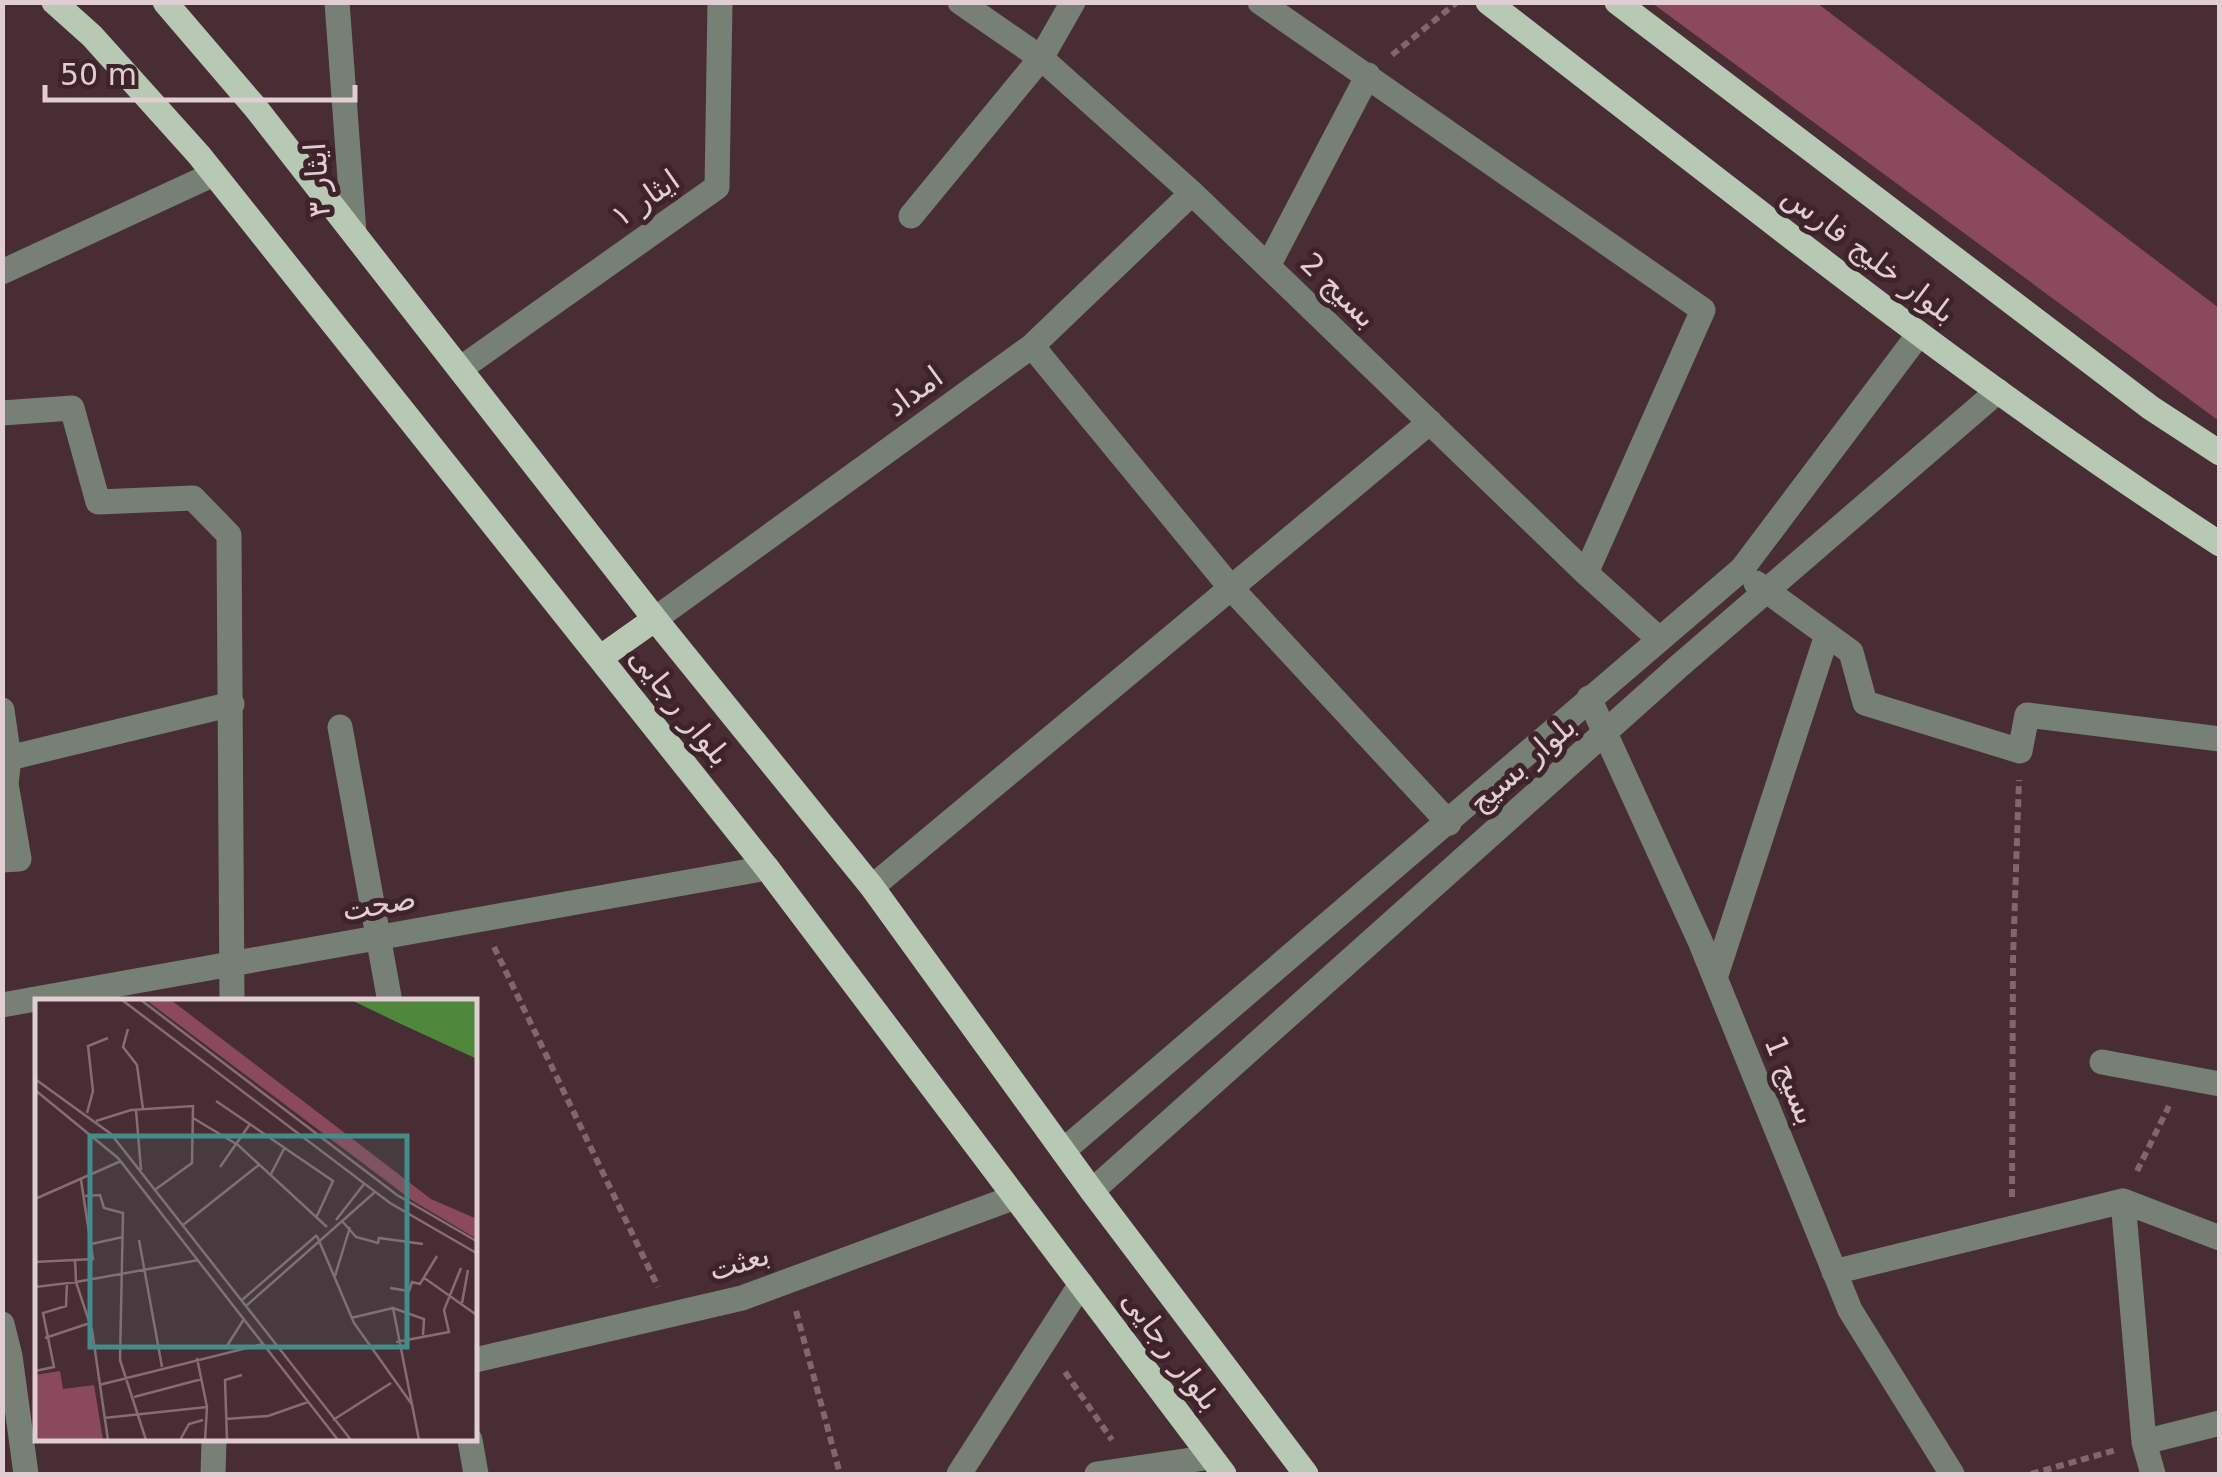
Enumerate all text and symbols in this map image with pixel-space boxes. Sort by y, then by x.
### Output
scale bar [45,40,355,102]
text: 50 m [60,57,137,92]
street label: ایثار ۳ [297,141,337,219]
street label: ایثار ۱ [604,162,686,234]
street label: بلوار خلیج فارس [1775,178,1962,331]
street label: بسیج 2 [1293,245,1384,335]
street label: امداد [879,359,949,423]
street label: بلوار رجایی [622,640,738,772]
street label: بلوار بسیج [1462,708,1583,820]
street label: صحت [339,880,419,928]
inset map [35,999,478,1442]
street label: بسیج 1 [1757,1031,1824,1130]
street label: بعثت [705,1236,773,1288]
street label: بلوار رجایی [1114,1283,1228,1417]

